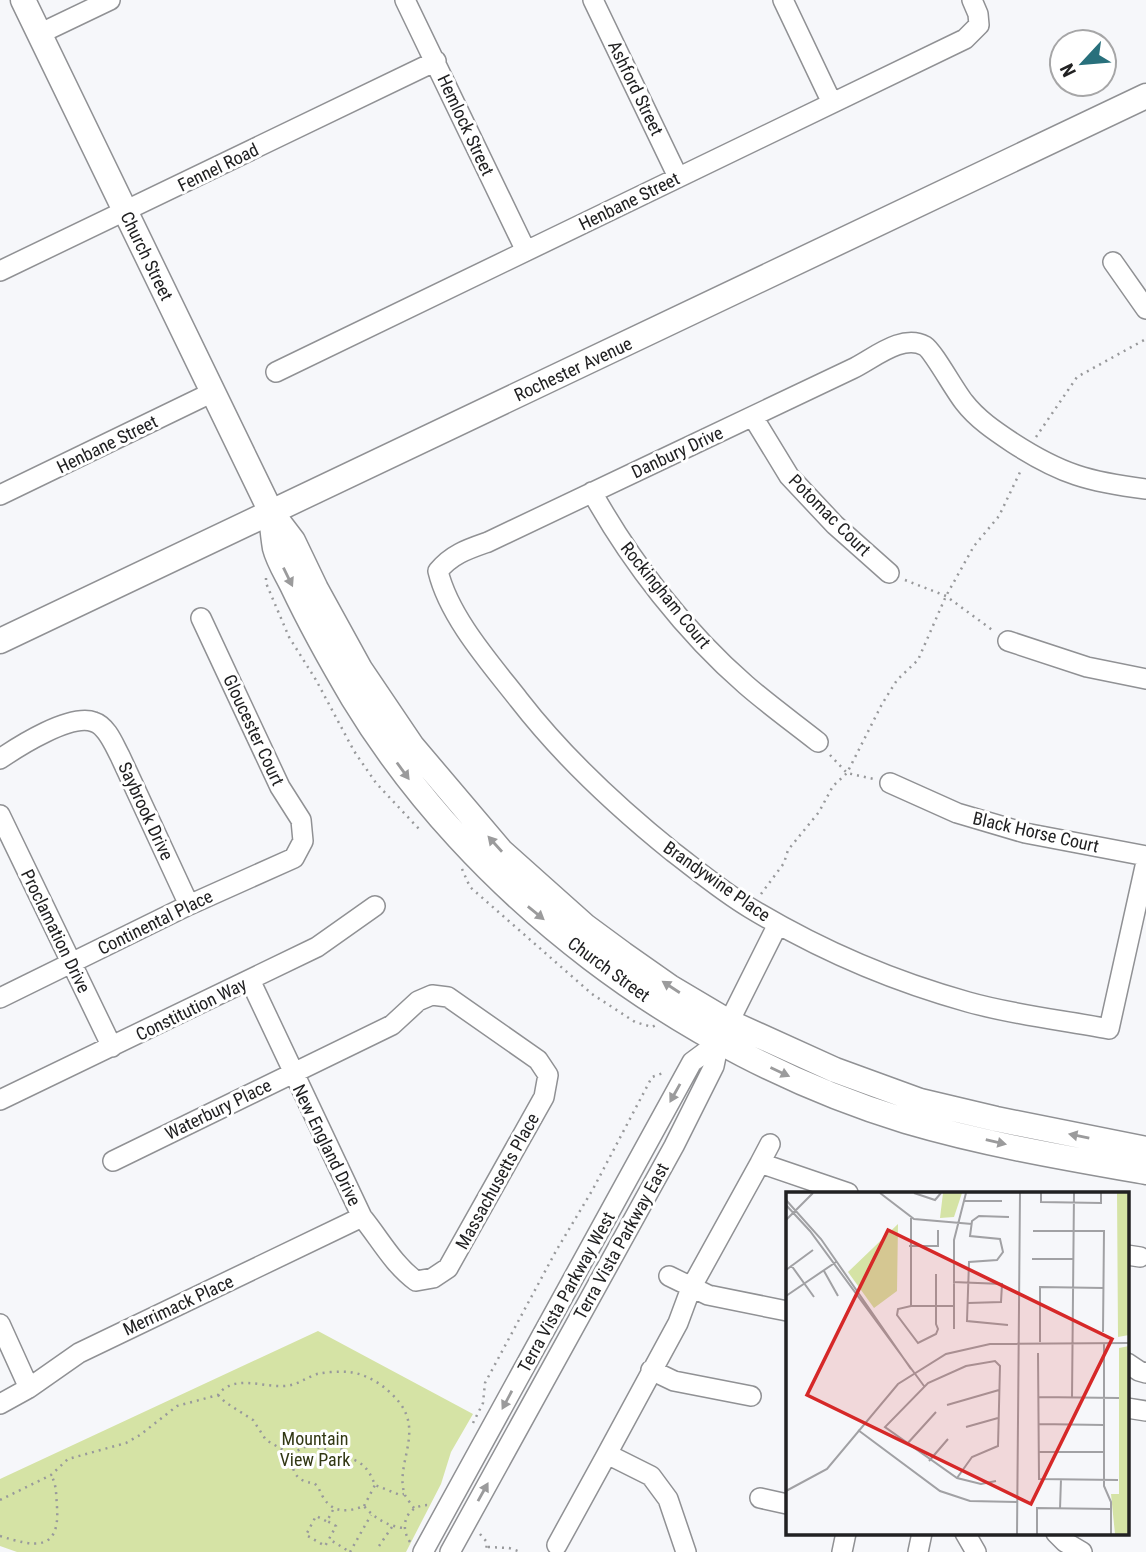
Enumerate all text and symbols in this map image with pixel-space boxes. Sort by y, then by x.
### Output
north arrow [1048,28,1118,98]
street label: Ashford Street [604,37,668,139]
text: N [1055,60,1081,81]
street label: Hemlock Street [433,71,499,179]
street label: Fennel Road [174,138,262,196]
street label: Henbane Street [575,168,683,234]
street label: Church Street [116,208,178,304]
street label: Rochester Avenue [511,333,635,405]
street label: Henbane Street [53,411,161,477]
street label: Danbury Drive [628,422,726,482]
street label: Potomac Court [785,470,875,560]
street label: Rockingham Court [617,538,715,652]
one-way arrow [282,567,294,587]
street label: Gloucester Court [219,671,289,789]
street label: Saybrook Drive [114,759,178,863]
one-way arrow [395,762,409,780]
street label: Black Horse Court [971,807,1101,857]
one-way arrow [487,836,503,853]
street label: Brandywine Place [660,836,774,926]
street label: Proclamation Drive [17,866,95,996]
street label: Continental Place [94,885,216,959]
one-way arrow [526,905,544,920]
street label: Church Street [564,932,654,1006]
street label: Constitution Way [132,973,250,1045]
one-way arrow [661,980,681,993]
one-way arrow [770,1067,790,1078]
street label: Waterbury Place [161,1074,275,1144]
street label: New England Drive [289,1081,365,1209]
one-way arrow [669,1083,681,1102]
street label: Massachusetts Place [451,1109,543,1253]
one-way arrow [1068,1130,1090,1141]
one-way arrow [985,1137,1007,1148]
street label: Terra Vista Parkway East [569,1159,673,1323]
inset map [786,1192,1128,1534]
street label: Terra Vista Parkway West [513,1208,619,1376]
street label: Merrimack Place [119,1270,237,1340]
one-way arrow [502,1390,513,1410]
park label: Mountain View Park [280,1428,350,1470]
one-way arrow [477,1482,489,1502]

